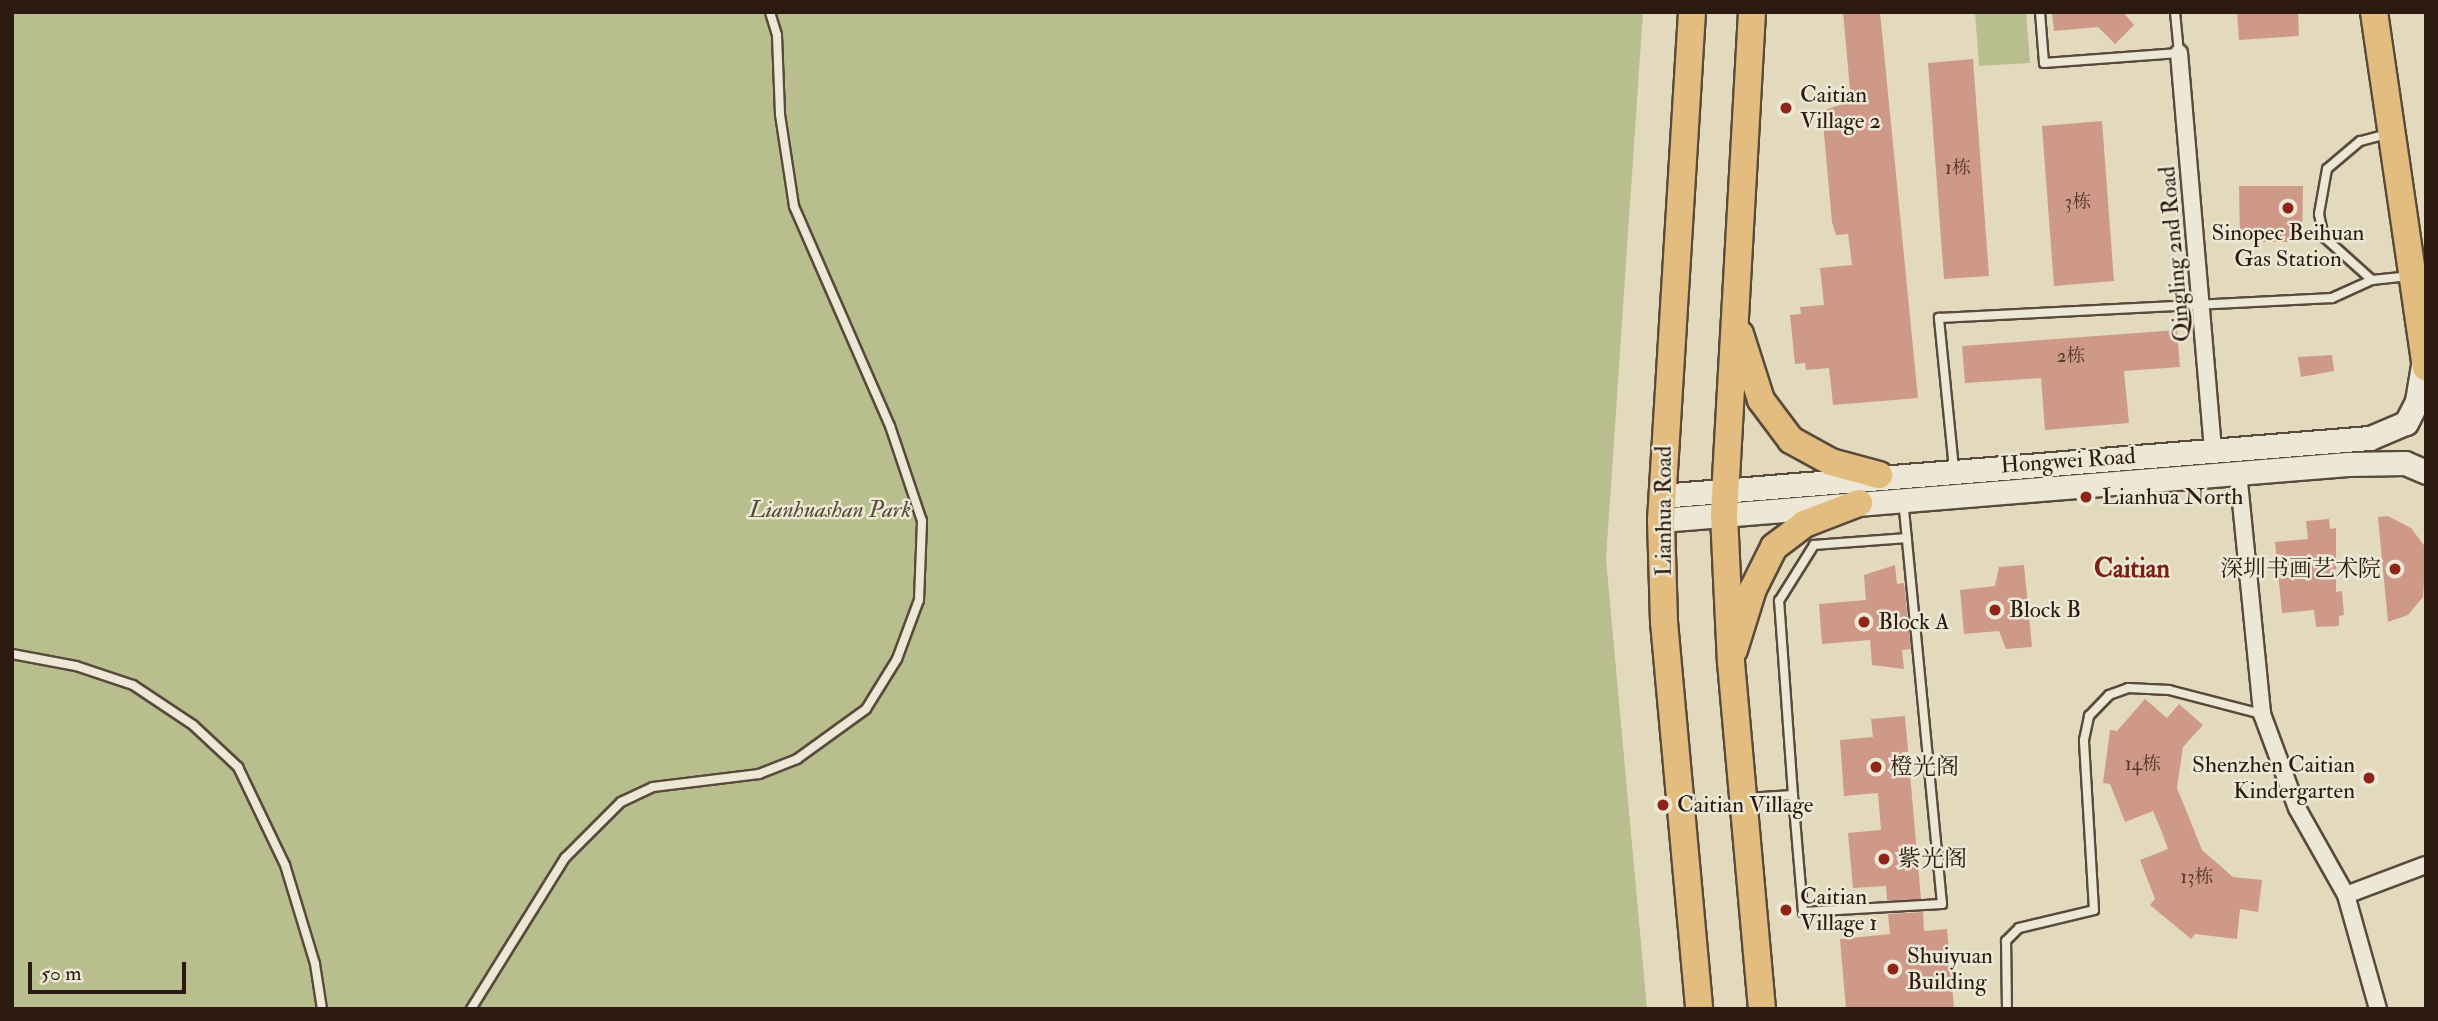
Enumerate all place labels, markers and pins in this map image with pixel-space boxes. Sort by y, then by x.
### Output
place label: Caitian Village 2 [1800,81,1881,135]
marker: Caitian Village 2 [1778,100,1794,116]
marker: Sinopec Beihuan Gas Station [2280,200,2296,216]
place label: Sinopec Beihuan Gas Station [2212,219,2364,273]
place label: Lianhua North [2102,483,2243,511]
marker: Lianhua North [2076,487,2096,507]
place label: 深圳书画艺术院 [2220,555,2381,583]
marker: 深圳书画艺术院 [2387,561,2403,577]
place label: Block B [2009,596,2081,624]
marker: Block B [1987,602,2003,618]
place label: Block A [1878,608,1950,636]
marker: Block A [1856,614,1872,630]
place label: Shenzhen Caitian Kindergarten [2192,751,2355,805]
place label: 橙光阁 [1890,753,1959,781]
marker: 橙光阁 [1868,759,1884,775]
marker: Shenzhen Caitian Kindergarten [2361,770,2377,786]
place label: Caitian Village [1677,791,1813,819]
marker: Caitian Village [1655,797,1671,813]
place label: 紫光阁 [1898,845,1967,873]
marker: 紫光阁 [1876,851,1892,867]
place label: Caitian Village 1 [1800,883,1878,937]
marker: Caitian Village 1 [1778,902,1794,918]
place label: Shuiyuan Building [1907,942,1993,996]
marker: Shuiyuan Building [1885,961,1901,977]

